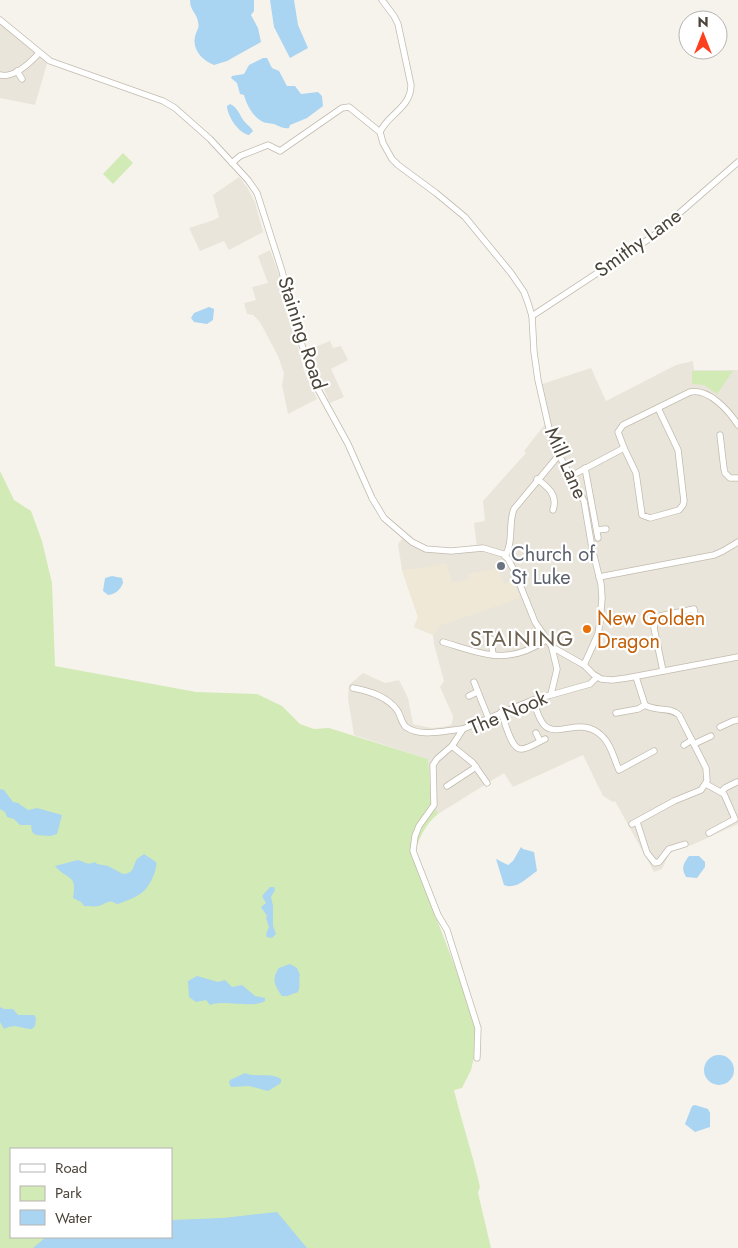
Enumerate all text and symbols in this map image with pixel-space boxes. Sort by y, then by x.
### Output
north arrow [678,10,728,60]
text: N [697,12,709,32]
street label: Smithy Lane [589,202,687,284]
street label: Staining Road [270,273,334,393]
street label: Mill Lane [537,422,595,504]
place label: Church of St Luke [511,540,596,592]
marker: Church of St Luke [495,560,507,572]
place label: New Golden Dragon [597,604,705,656]
district label: STAINING [470,622,574,654]
marker: New Golden Dragon [581,623,593,635]
street label: The Nook [464,684,552,742]
legend [10,1148,172,1238]
text: Road [55,1157,87,1179]
text: Park [55,1182,82,1204]
text: Water [55,1207,93,1229]

